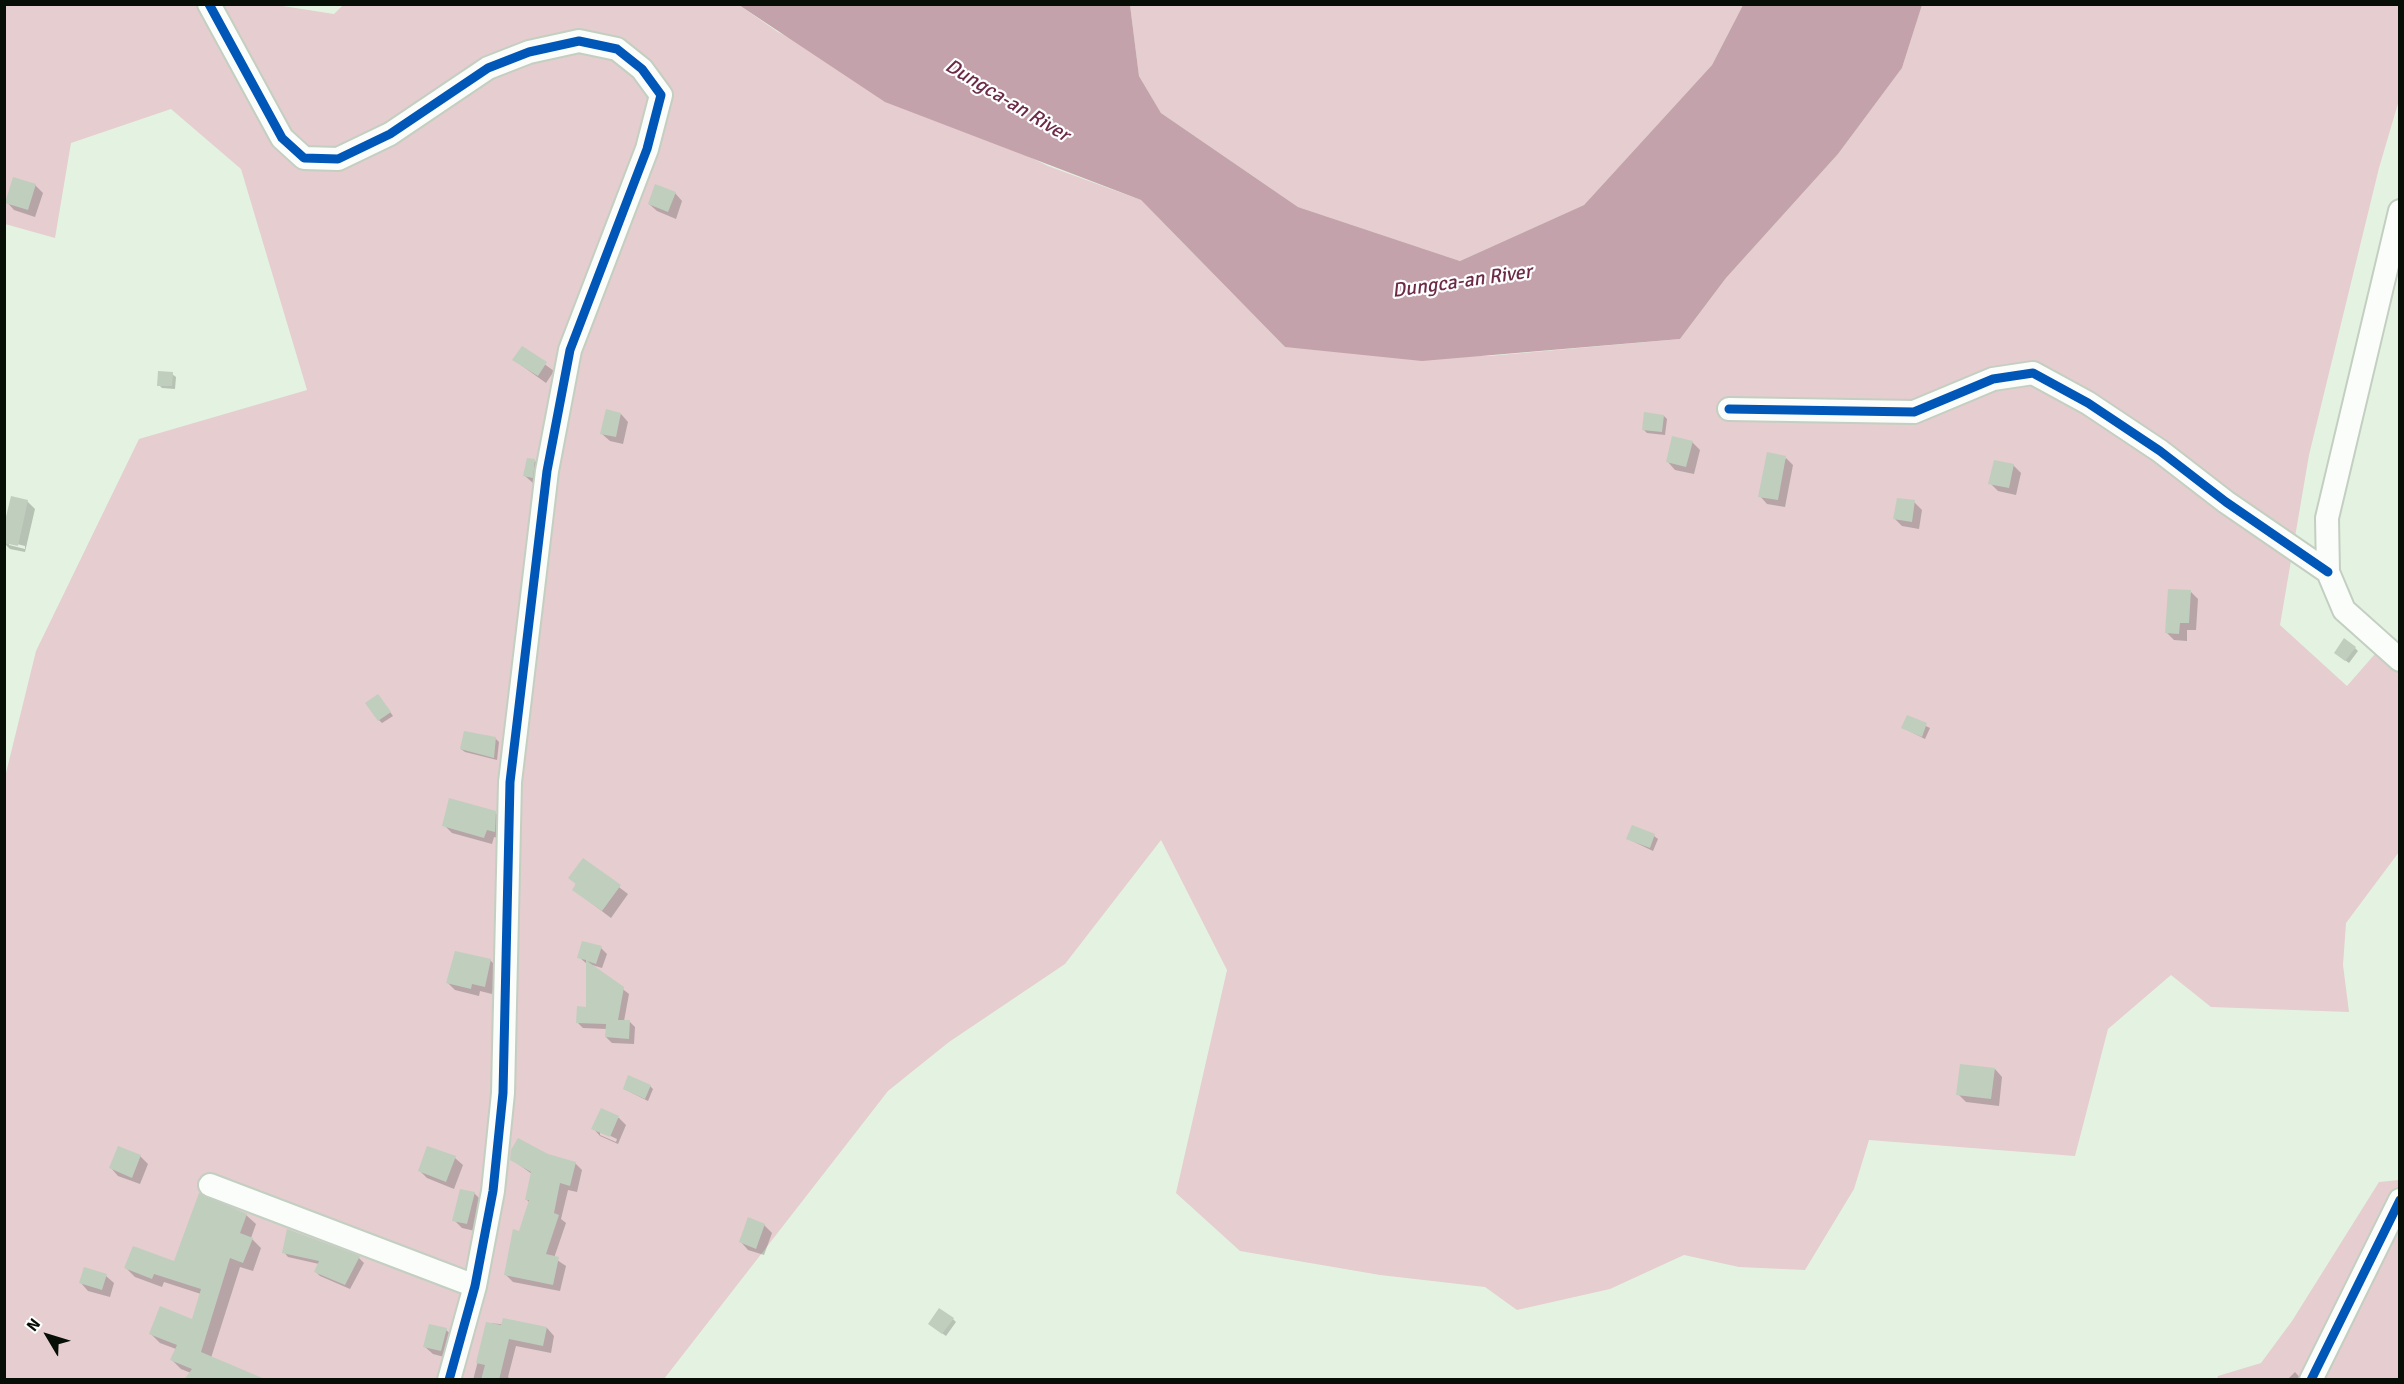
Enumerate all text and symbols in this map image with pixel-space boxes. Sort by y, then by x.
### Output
water label: Dungca-an River [940,54,1074,148]
water label: Dungca-an River [1391,260,1533,304]
north arrow [18,1306,78,1366]
text: N [23,1314,45,1335]

